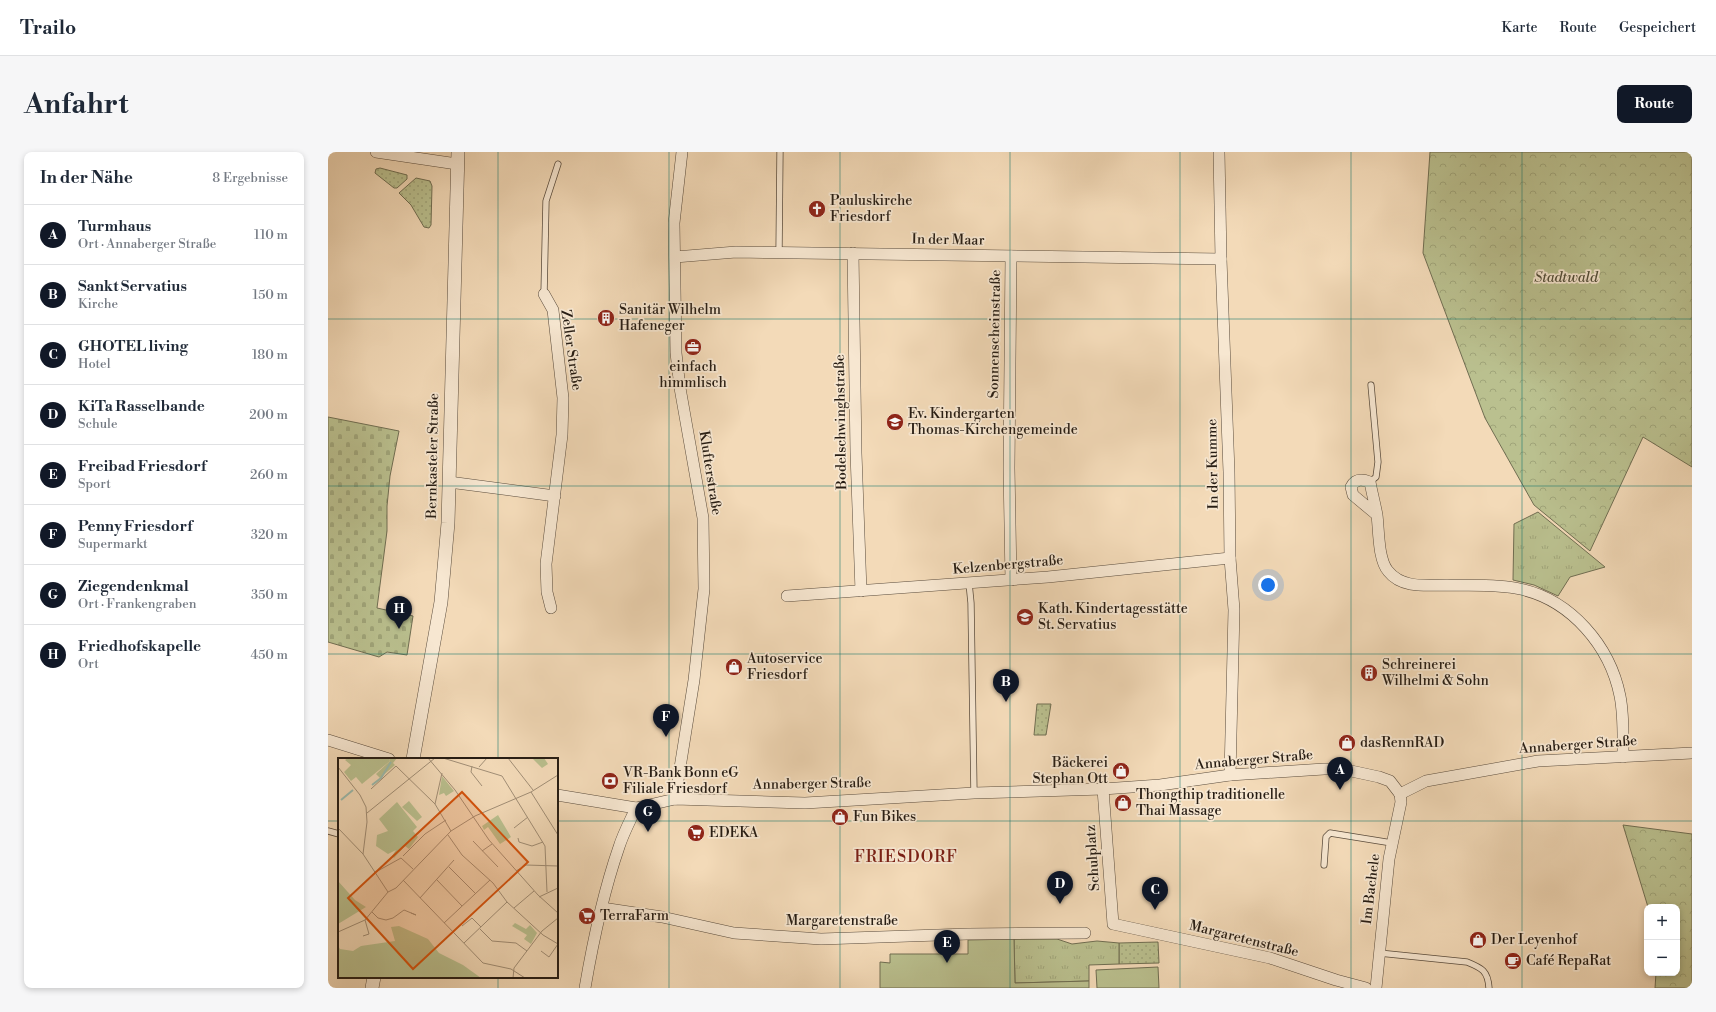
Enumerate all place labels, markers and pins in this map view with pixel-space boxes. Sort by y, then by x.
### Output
place label: Pauluskirche Friesdorf [830,192,912,226]
church icon: Pauluskirche Friesdorf [807,199,827,219]
place label: Sanitär Wilhelm Hafeneger [619,301,721,335]
building icon: Sanitär Wilhelm Hafeneger [596,308,616,328]
office icon: einfach himmlisch [683,337,703,357]
place label: einfach himmlisch [659,358,727,392]
place label: Ev. Kindergarten Thomas-Kirchengemeinde [908,405,1078,439]
school or university icon: Ev. Kindergarten Thomas-Kirchengemeinde [885,412,905,432]
pin: H [386,596,412,629]
place label: Kath. Kindertagesstätte St. Servatius [1038,600,1188,634]
school or university icon: Kath. Kindertagesstätte St. Servatius [1015,607,1035,627]
place label: Autoservice Friesdorf [746,650,823,684]
place label: Schreinerei Wilhelmi & Sohn [1381,656,1490,690]
shop icon: Autoservice Friesdorf [724,657,744,677]
building icon: Schreinerei Wilhelmi & Sohn [1359,663,1379,683]
pin: B [993,669,1019,702]
pin: F [653,704,679,737]
shop icon: dasRennRAD [1337,733,1357,753]
place label: dasRennRAD [1360,734,1445,752]
place label: Bäckerei Stephan Ott [1032,754,1108,788]
pin: A [1327,757,1353,790]
shop icon: Bäckerei Stephan Ott [1111,761,1131,781]
place label: VR-Bank Bonn eG Filiale Friesdorf [622,764,739,798]
bank icon: VR-Bank Bonn eG Filiale Friesdorf [600,771,620,791]
place label: Thongthip traditionelle Thai Massage [1136,786,1285,820]
shop icon: Thongthip traditionelle Thai Massage [1113,793,1133,813]
pin: G [635,799,661,832]
shop icon: Fun Bikes [830,807,850,827]
place label: Fun Bikes [853,808,916,826]
supermarket icon: EDEKA [686,823,706,843]
place label: EDEKA [709,824,759,842]
pin: D [1047,871,1073,904]
pin: C [1142,877,1168,910]
supermarket icon: TerraFarm [577,906,597,926]
place label: TerraFarm [600,907,669,925]
pin: E [934,930,960,963]
shop icon: Der Leyenhof [1468,930,1488,950]
place label: Der Leyenhof [1491,931,1578,949]
cafe icon: Café RepaRat [1503,951,1523,971]
place label: Café RepaRat [1526,952,1611,970]

